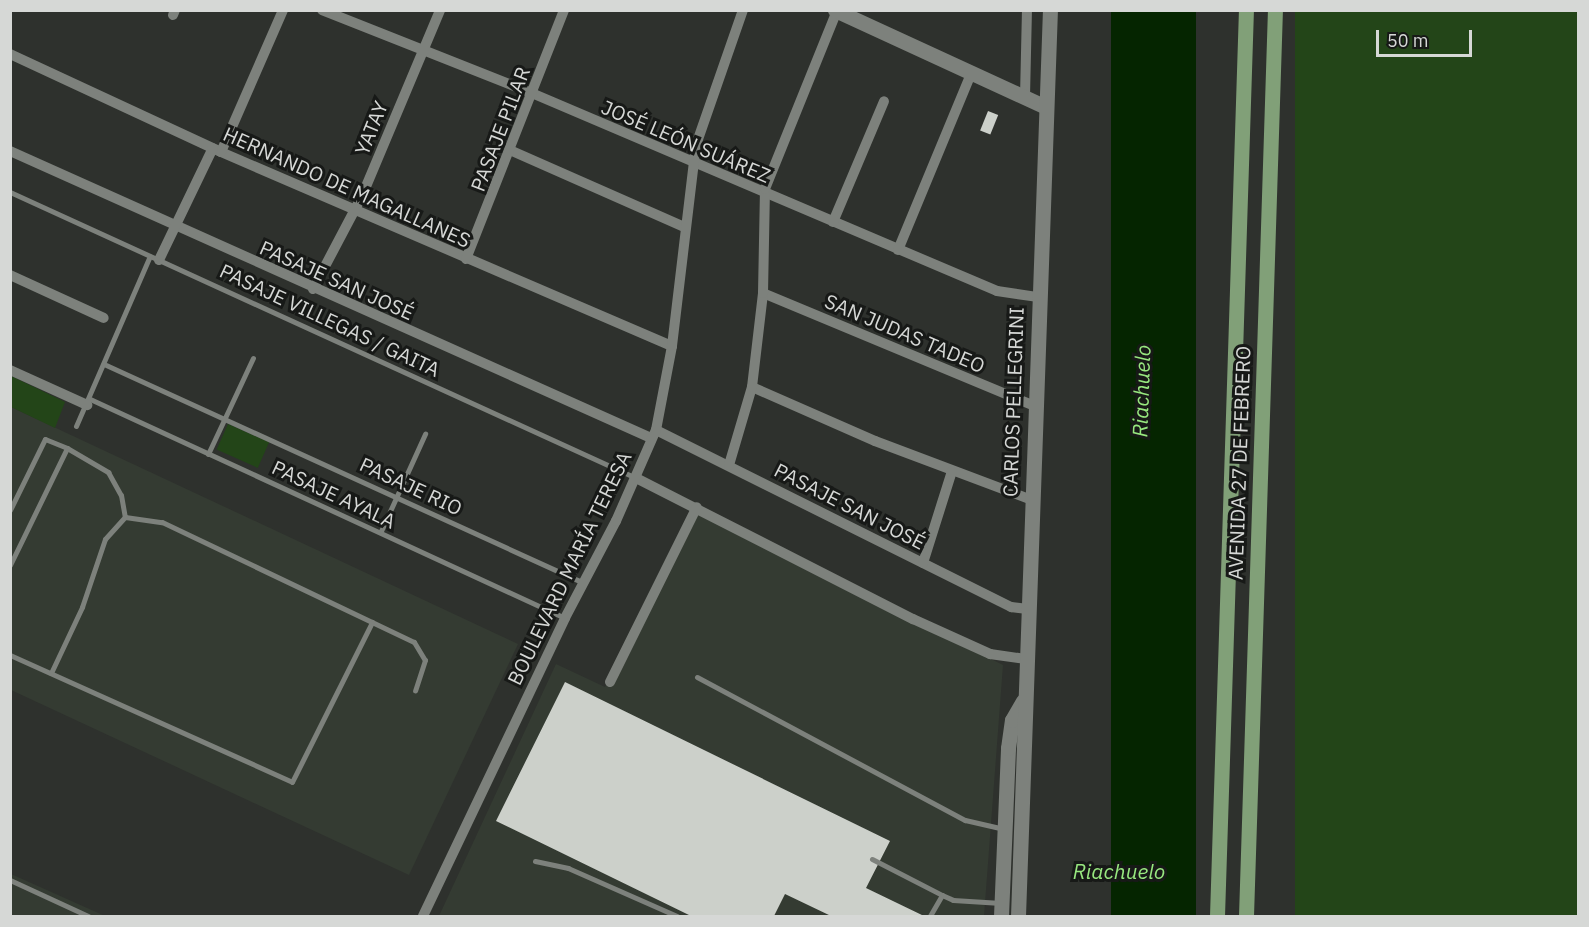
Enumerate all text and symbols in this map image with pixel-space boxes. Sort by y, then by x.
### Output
scale bar [1379,18,1475,56]
text: 50 m [1387,29,1429,52]
street label: PASAJE PILAR [465,63,535,195]
street label: JOSÉ LEÓN SUÁREZ [598,95,774,187]
street label: YATAY [349,98,393,158]
street label: HERNANDO DE MAGALLANES [220,122,474,252]
street label: PASAJE SAN JOSÉ [256,235,418,325]
street label: PASAJE VILLEGAS / GAITA [216,258,444,382]
street label: SAN JUDAS TADEO [821,288,989,378]
street label: CARLOS PELLEGRINI [998,306,1028,498]
water label: Riachuelo [1127,344,1155,438]
street label: AVENIDA 27 DE FEBRERO [1223,345,1255,581]
street label: BOULEVARD MARÍA TERESA [502,447,636,689]
street label: PASAJE RIO [356,452,466,520]
street label: PASAJE AYALA [268,455,400,533]
street label: PASAJE SAN JOSÉ [771,458,929,554]
water label: Riachuelo [1073,858,1165,884]

